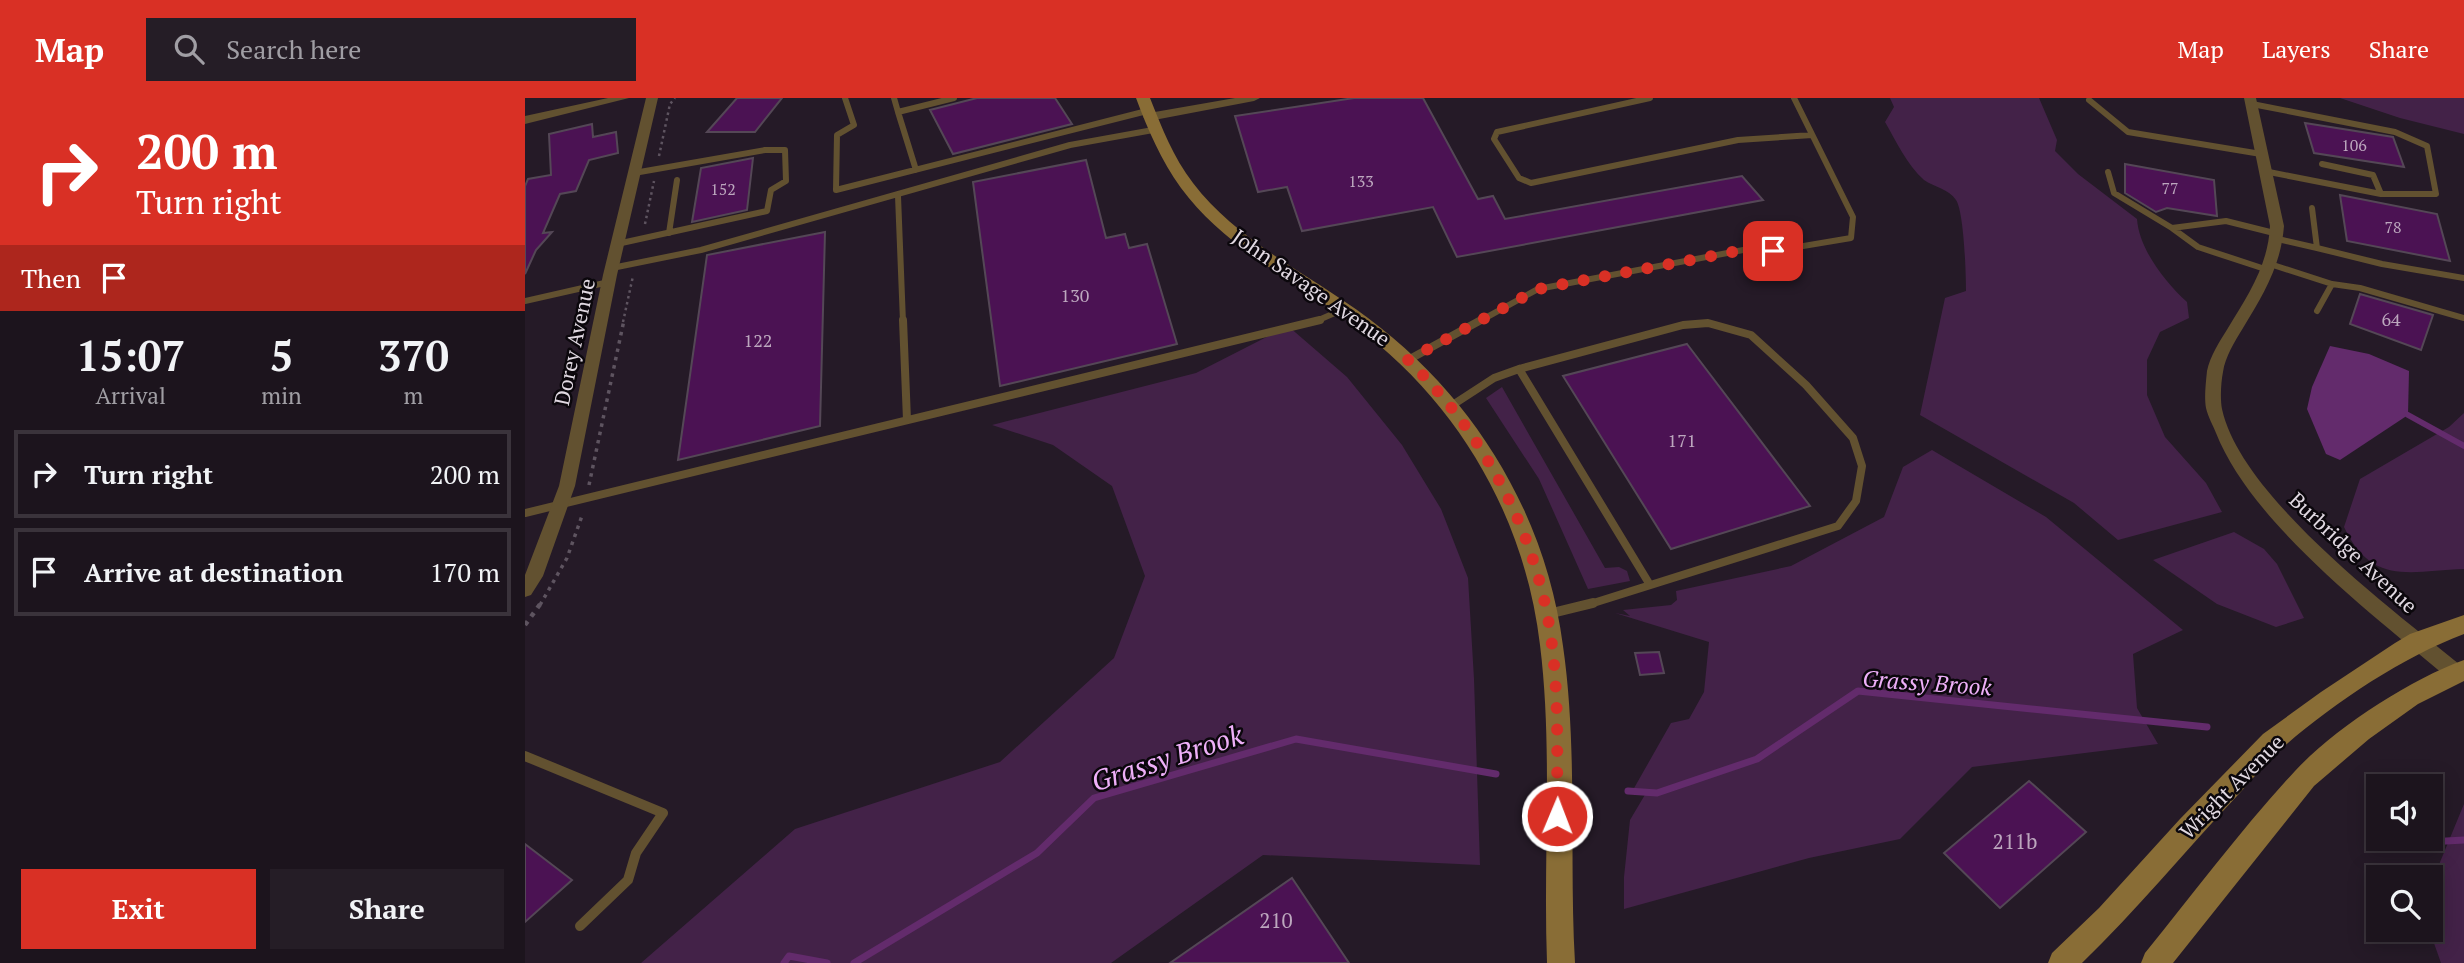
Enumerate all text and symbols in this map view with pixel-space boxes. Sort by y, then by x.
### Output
search box [146,18,636,81]
text: Map [35,28,104,71]
icon: search [170,30,208,68]
text: Search here [226,32,361,66]
text: Map [2177,33,2224,65]
text: Layers [2262,33,2331,65]
text: Share [2369,33,2429,65]
text: 200 m [136,118,278,183]
icon: right [21,126,112,217]
house number: 106 [2341,134,2367,156]
house number: 133 [1348,170,1374,192]
house number: 77 [2161,177,2179,199]
house number: 152 [710,178,736,200]
text: Turn right [136,181,282,223]
house number: 78 [2384,216,2402,238]
pin [1743,221,1803,281]
street label: John Savage Avenue [1227,222,1396,352]
icon: arrive [1754,232,1792,270]
icon: arrive [95,259,133,297]
text: Then [21,261,81,295]
street label: Dorey Avenue [547,276,601,408]
house number: 130 [1061,283,1089,307]
house number: 64 [2381,307,2401,331]
text: 15:07 [76,327,185,383]
text: 5 [270,327,293,383]
text: 370 [378,327,449,383]
house number: 122 [744,328,772,352]
text: Arrival [95,380,166,411]
text: min [261,380,302,411]
text: m [403,380,423,411]
house number: 171 [1668,428,1696,452]
icon: right [25,455,63,493]
text: Turn right [84,457,213,491]
text: 200 m [430,457,500,491]
street label: Burbridge Avenue [2284,486,2424,619]
icon: arrive [25,553,63,591]
text: Arrive at destination [84,555,343,589]
text: 170 m [430,555,500,589]
water label: Grassy Brook [1861,663,1994,703]
water label: Grassy Brook [1086,715,1248,799]
street label: Wright Avenue [2173,728,2290,845]
map controls [2366,774,2443,942]
button: sound [2366,774,2443,851]
position arrow [1520,779,1594,853]
house number: 211b [1992,827,2038,855]
button: search [2366,865,2443,942]
button: Exit [21,869,256,949]
button: Share [270,869,504,949]
house number: 210 [1259,906,1293,934]

